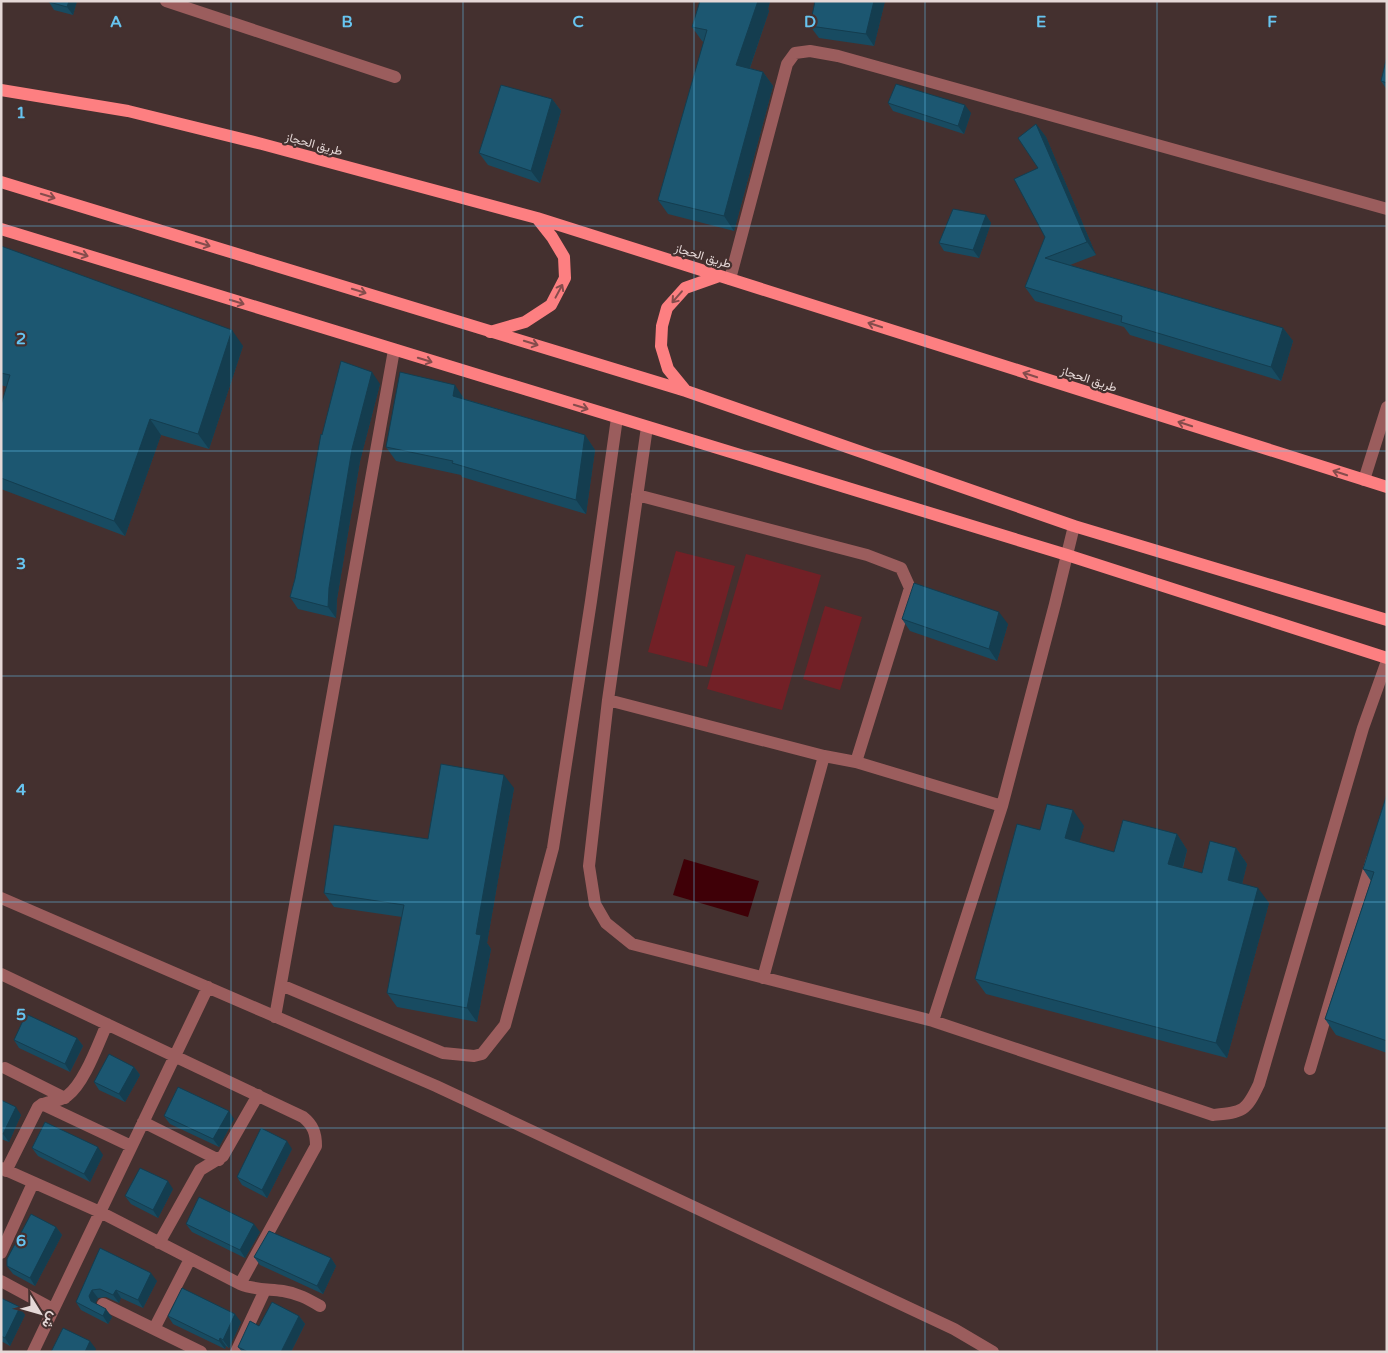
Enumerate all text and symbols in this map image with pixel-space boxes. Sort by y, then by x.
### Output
text: A [110,12,122,32]
text: B [341,12,353,32]
text: C [572,12,584,32]
text: D [804,12,816,32]
text: E [1036,12,1046,32]
text: F [1267,12,1277,32]
text: 1 [16,103,26,123]
street label: طريق الحجاز [283,129,344,159]
one-way arrow [39,192,55,202]
one-way arrow [195,239,211,249]
street label: طريق الحجاز [672,240,733,272]
one-way arrow [73,250,89,259]
one-way arrow [554,283,564,298]
one-way arrow [350,287,366,297]
one-way arrow [671,291,683,304]
one-way arrow [228,297,244,307]
one-way arrow [868,320,884,330]
text: 2 [16,329,26,349]
one-way arrow [523,338,539,348]
one-way arrow [417,355,433,365]
street label: طريق الحجاز [1058,363,1119,396]
one-way arrow [1023,369,1039,379]
one-way arrow [573,403,589,413]
one-way arrow [1178,418,1194,428]
one-way arrow [1333,468,1348,477]
text: 3 [16,554,26,574]
text: 4 [16,780,26,800]
text: 5 [16,1005,26,1025]
text: 6 [16,1231,26,1251]
north arrow [15,1288,65,1338]
text: ش [38,1309,62,1332]

